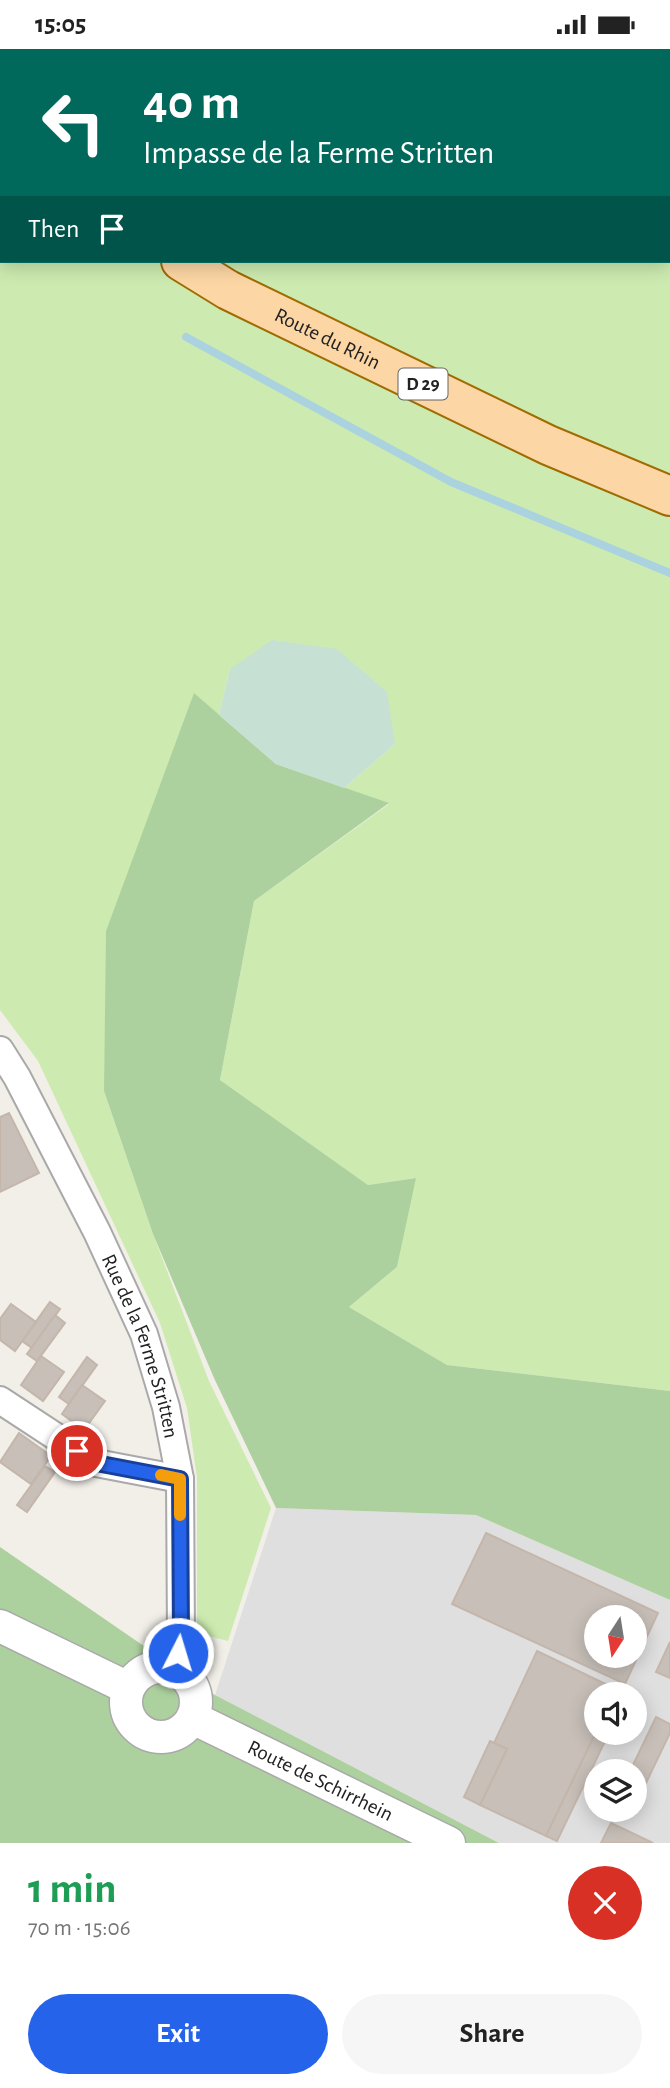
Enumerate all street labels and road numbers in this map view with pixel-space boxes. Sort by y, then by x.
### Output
street label: Route du Rhin [271,304,384,373]
road number: D 29 [398,369,448,399]
street label: Rue de la Ferme Stritten [98,1251,182,1440]
street label: Route de Schirrhein [244,1736,397,1825]

